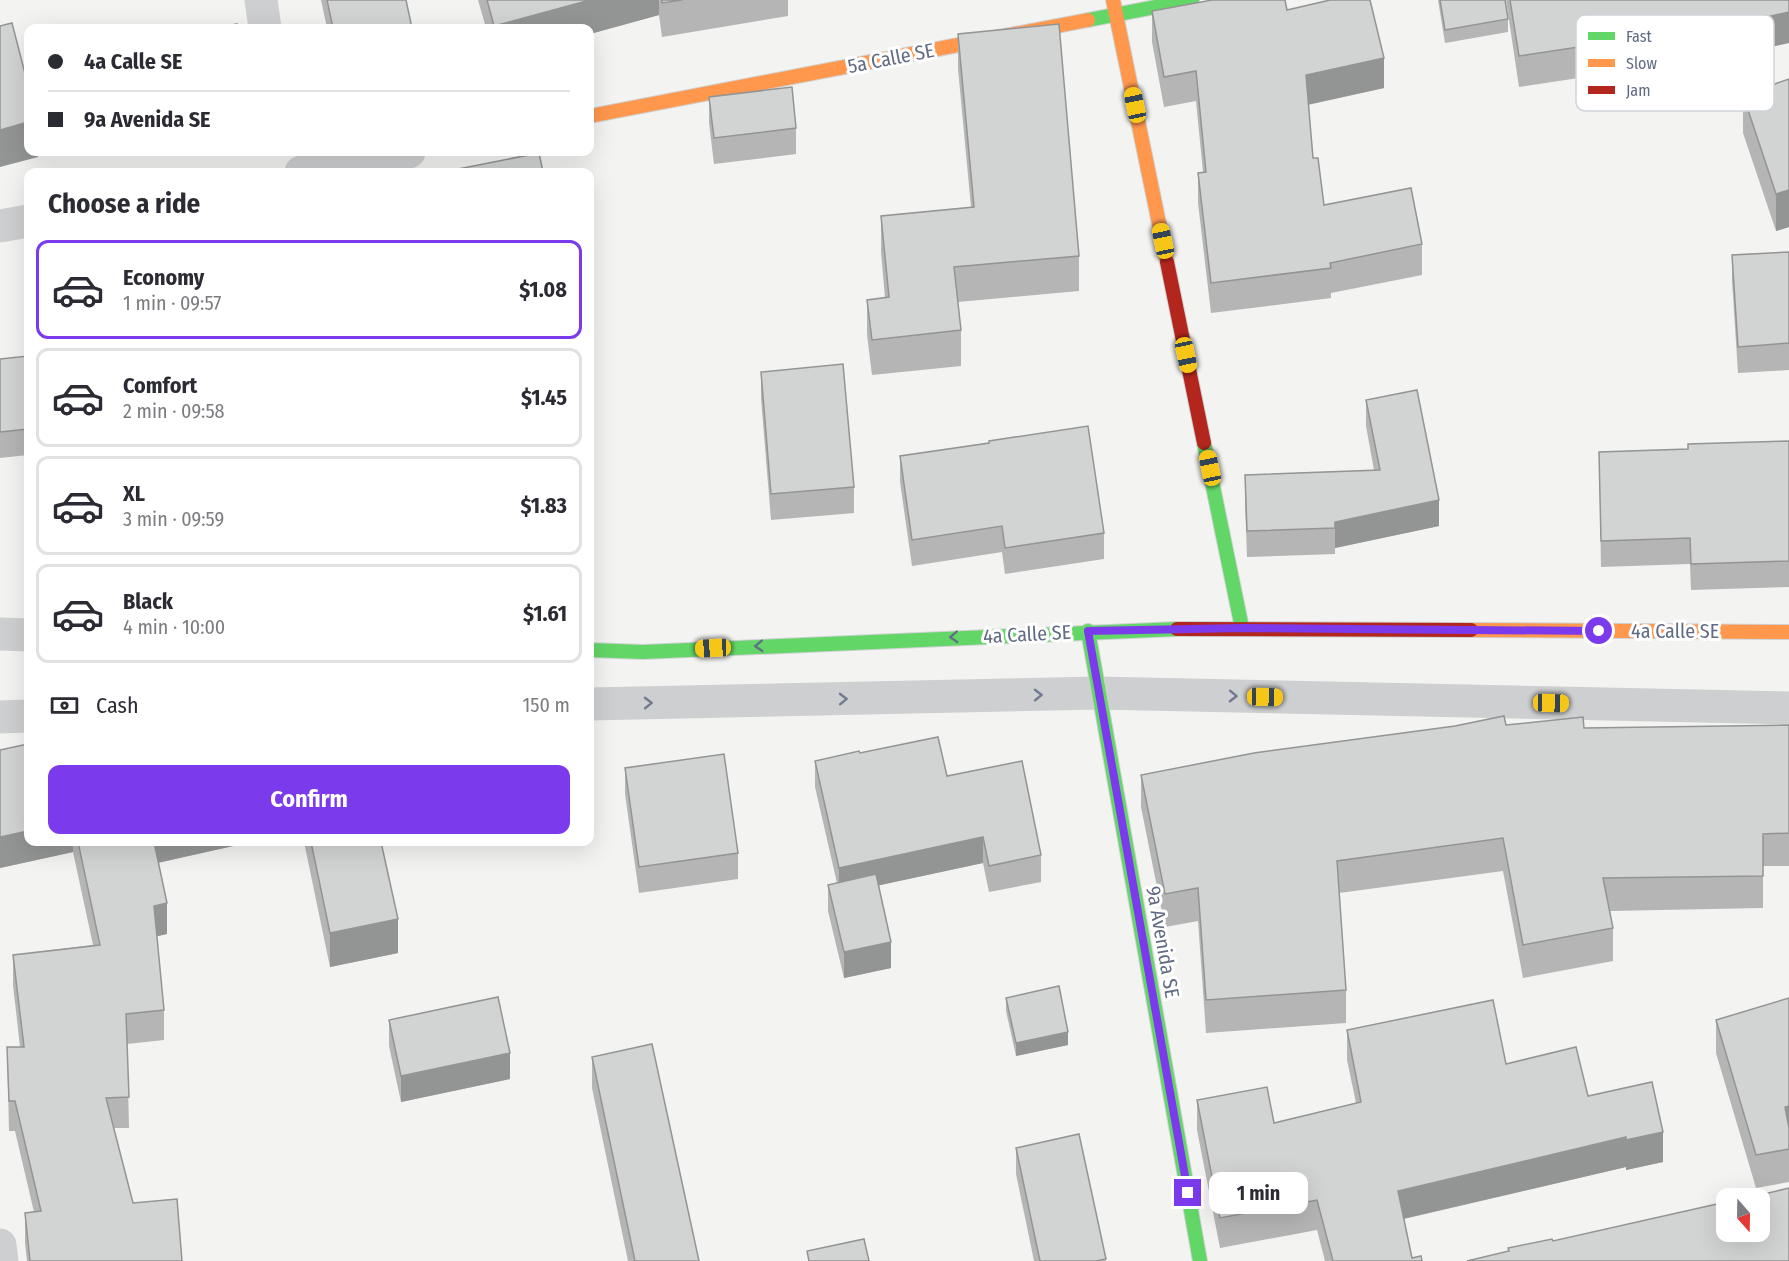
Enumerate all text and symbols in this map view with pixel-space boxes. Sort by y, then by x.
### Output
legend [1576,15,1774,111]
text: Fast [1626,27,1653,46]
street label: 5a Calle SE [846,38,936,78]
text: 4a Calle SE [84,48,182,75]
text: Slow [1626,54,1657,73]
text: Jam [1626,81,1651,100]
car [1122,86,1148,124]
text: 9a Avenida SE [84,106,211,133]
text: Choose a ride [48,188,200,220]
car [1150,222,1176,260]
icon: car [51,263,105,317]
text: Economy [123,264,204,291]
text: $1.08 [519,276,567,303]
text: 1 min · 09:57 [123,291,221,315]
car [1173,336,1199,374]
icon: car [51,371,105,425]
text: Comfort [123,372,197,399]
text: $1.45 [521,384,567,411]
text: 2 min · 09:58 [123,399,225,423]
car [1197,449,1223,487]
icon: car [51,479,105,533]
text: XL [123,480,145,507]
text: $1.83 [520,492,567,519]
text: 3 min · 09:59 [123,507,224,531]
icon: car [51,587,105,641]
text: Black [123,588,173,615]
text: $1.61 [523,600,567,627]
text: 4 min · 10:00 [123,615,225,639]
route start [1585,617,1612,644]
street label: 4a Calle SE [1631,619,1719,643]
street label: 4a Calle SE [982,620,1072,648]
one-way arrow [949,630,958,643]
car [695,638,731,658]
one-way arrow [754,640,763,653]
one-way arrow [1033,688,1042,701]
car [1247,688,1283,706]
icon: cash [48,689,81,722]
one-way arrow [1228,690,1237,702]
text: Cash [96,692,139,719]
text: 150 m [523,693,570,717]
one-way arrow [838,693,847,705]
car [1533,694,1569,712]
one-way arrow [643,697,652,709]
button: Confirm [48,765,570,834]
street label: 9a Avenida SE [1141,884,1185,1000]
callout: 1 min [1209,1172,1308,1214]
route end [1174,1179,1201,1206]
text: 1 min [1237,1181,1280,1205]
north arrow [1716,1188,1770,1242]
map controls [1716,1188,1770,1242]

